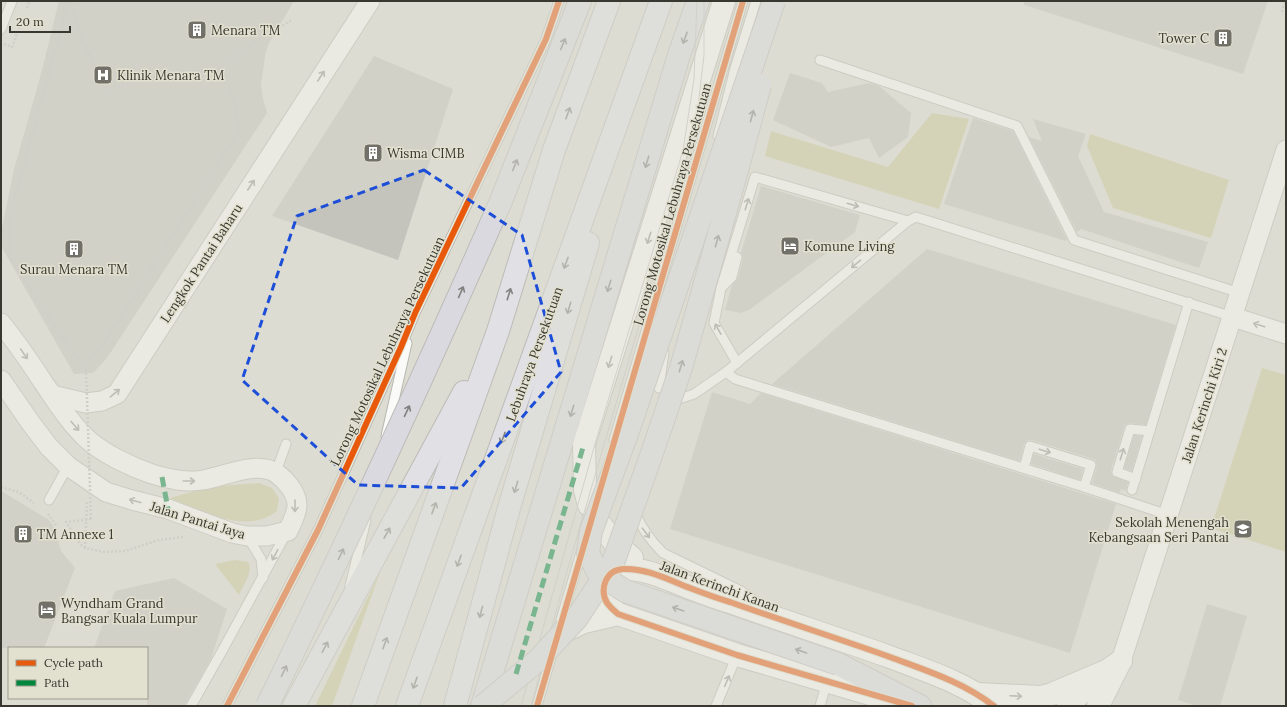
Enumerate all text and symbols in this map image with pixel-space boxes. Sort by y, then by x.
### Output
scale bar [10,8,70,34]
text: 20 m [16,14,44,29]
building icon: Menara TM [186,19,208,41]
place label: Menara TM [211,22,280,39]
building icon: Tower C [1212,27,1234,49]
place label: Tower C [1158,30,1209,47]
one-way arrow [681,31,688,44]
one-way arrow [560,39,568,51]
hospital icon: Klinik Menara TM [92,64,114,86]
place label: Klinik Menara TM [117,67,224,84]
one-way arrow [318,70,326,82]
street label: Lorong Motosikal Lebuhraya Persekutuan [630,81,715,327]
one-way arrow [564,107,572,119]
one-way arrow [748,110,756,123]
building icon: Wisma CIMB [362,142,384,164]
place label: Wisma CIMB [387,145,465,162]
one-way arrow [643,155,650,168]
one-way arrow [512,159,520,171]
one-way arrow [247,180,255,191]
one-way arrow [744,198,751,211]
street label: Lengkok Pantai Baharu [157,200,246,326]
one-way arrow [846,202,859,209]
one-way arrow [645,232,652,245]
street label: Lorong Motosikal Lebuhraya Persekutuan [327,234,448,469]
one-way arrow [714,235,721,248]
hotel icon: Komune Living [779,235,801,257]
building icon: Surau Menara TM [63,238,85,260]
place label: Komune Living [804,238,895,255]
one-way arrow [562,257,569,270]
one-way arrow [851,260,862,268]
place label: Surau Menara TM [20,261,128,278]
one-way arrow [605,280,612,293]
street label: Lebuhraya Persekutuan [502,284,567,424]
one-way arrow [458,287,465,299]
one-way arrow [506,288,513,301]
one-way arrow [565,302,572,315]
one-way arrow [1253,321,1266,328]
one-way arrow [713,323,721,335]
street label: Jalan Kerinchi Kiri 2 [1178,346,1231,466]
one-way arrow [21,348,29,360]
one-way arrow [606,356,613,369]
one-way arrow [678,360,685,373]
one-way arrow [110,389,120,398]
one-way arrow [568,404,575,417]
one-way arrow [404,405,411,417]
one-way arrow [71,420,80,431]
one-way arrow [499,432,506,445]
one-way arrow [1119,447,1126,460]
one-way arrow [1039,448,1052,455]
one-way arrow [182,477,195,485]
one-way arrow [512,480,519,493]
one-way arrow [129,497,142,504]
street label: Jalan Pantai Jaya [147,498,248,543]
one-way arrow [291,499,299,512]
one-way arrow [431,502,439,514]
place label: Sekolah Menengah Kebangsaan Seri Pantai [1088,514,1229,546]
school or university icon: Sekolah Menengah Kebangsaan Seri Pantai [1232,518,1254,540]
building icon: TM Annexe 1 [12,523,34,545]
place label: TM Annexe 1 [37,526,114,543]
one-way arrow [384,527,392,539]
one-way arrow [642,527,650,538]
one-way arrow [271,548,279,560]
one-way arrow [338,548,345,560]
one-way arrow [455,554,462,567]
street label: Jalan Kerinchi Kanan [657,557,782,616]
place label: Wyndham Grand Bangsar Kuala Lumpur [61,595,198,627]
hotel icon: Wyndham Grand Bangsar Kuala Lumpur [36,599,58,621]
one-way arrow [477,605,484,618]
one-way arrow [672,605,685,612]
one-way arrow [382,637,390,649]
one-way arrow [322,641,330,653]
legend [8,647,148,699]
one-way arrow [795,647,808,654]
text: Cycle path [44,655,103,670]
one-way arrow [281,665,288,677]
text: Path [44,675,69,690]
one-way arrow [723,675,731,687]
one-way arrow [411,676,418,689]
one-way arrow [1009,692,1022,699]

